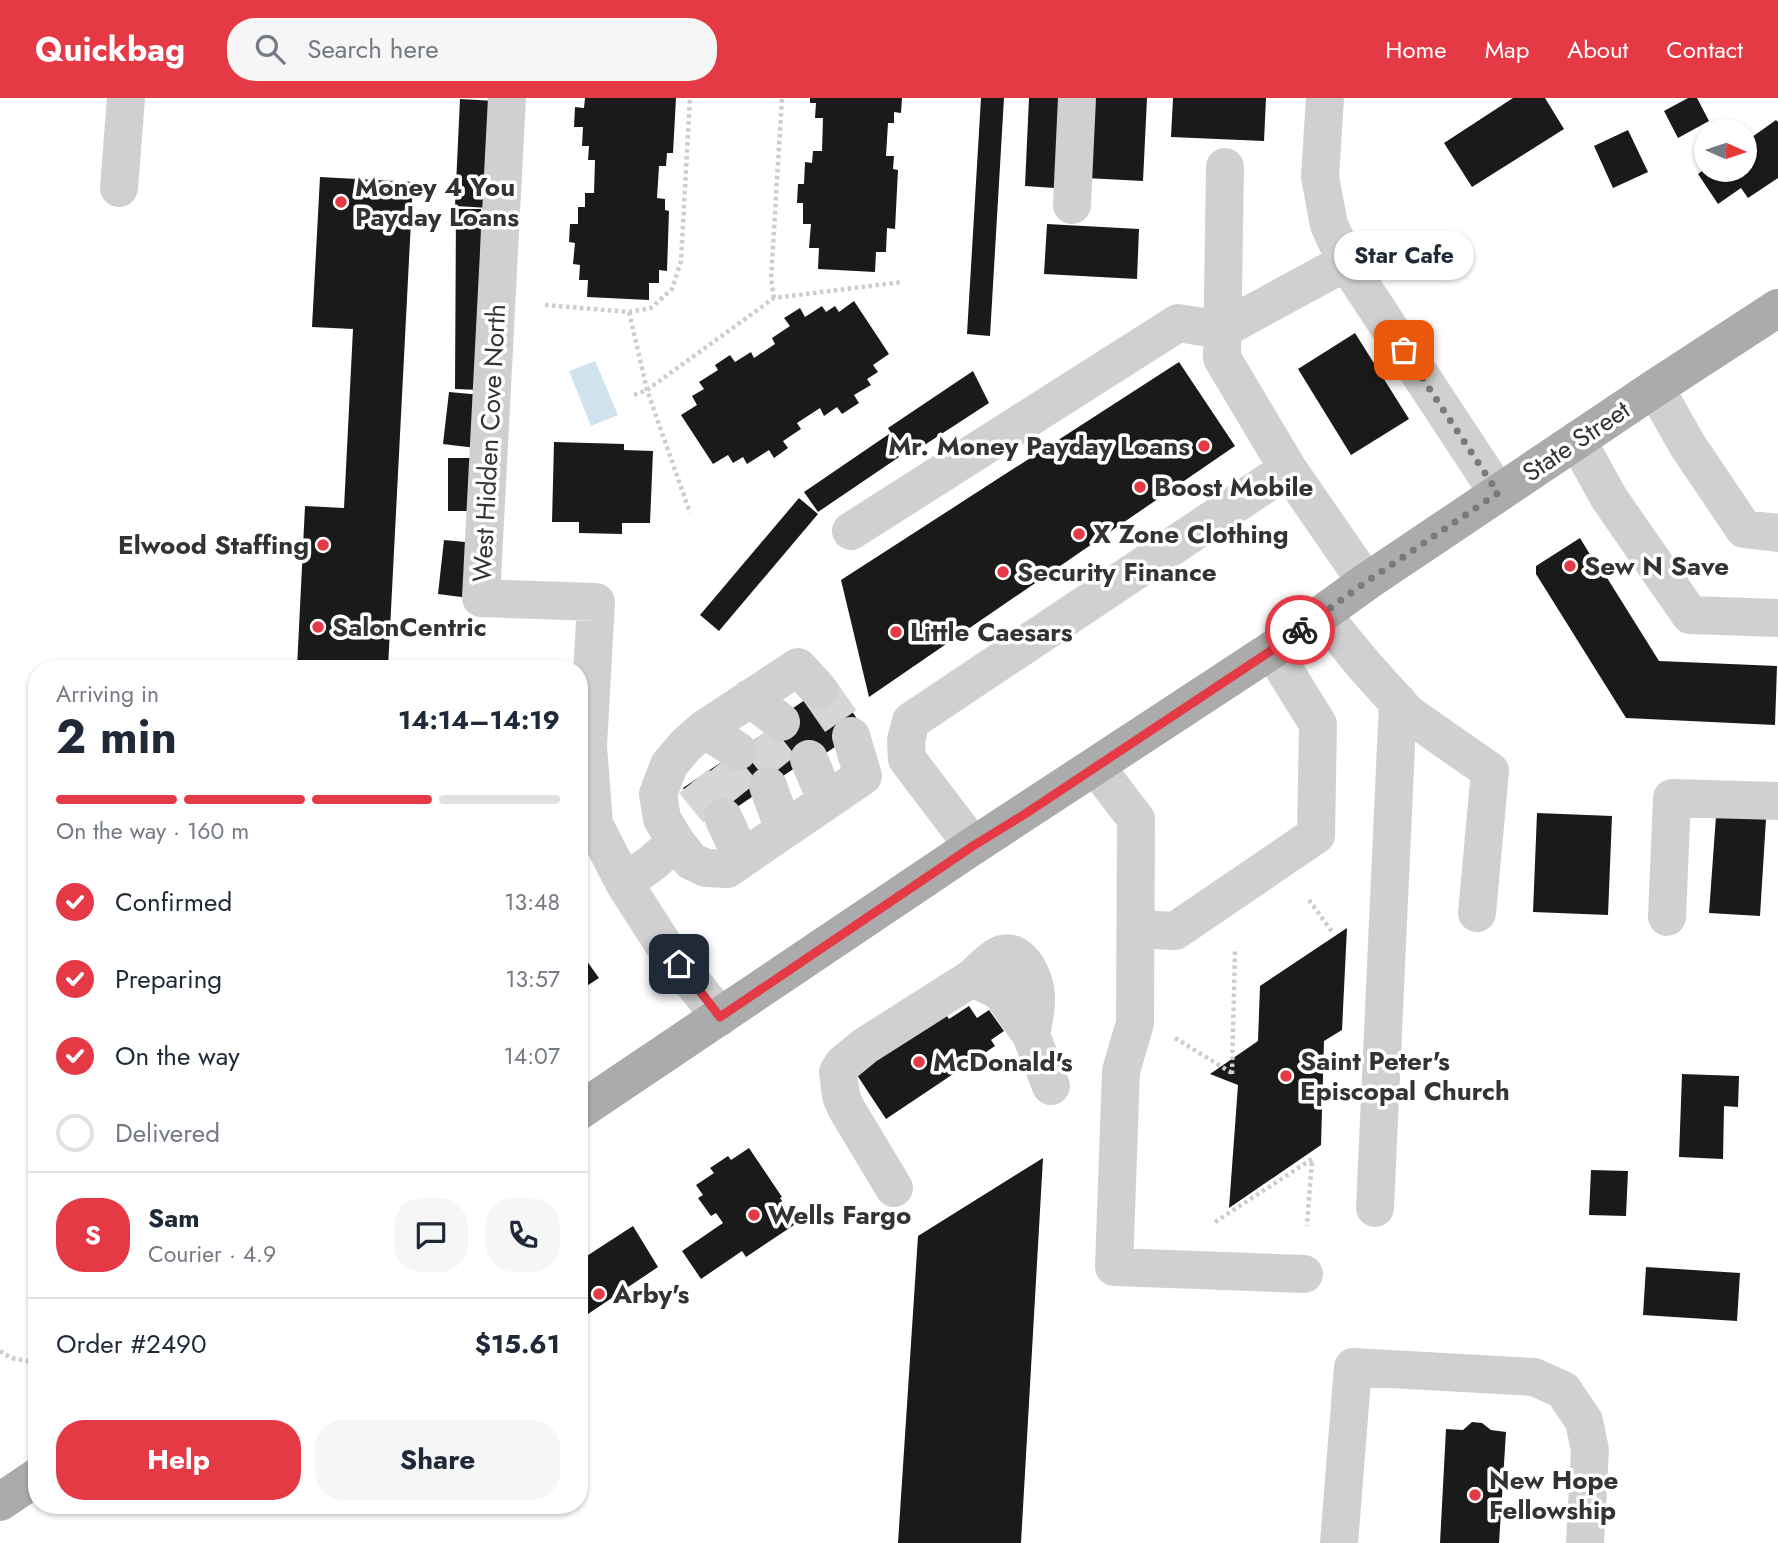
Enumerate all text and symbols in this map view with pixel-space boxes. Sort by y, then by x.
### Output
search box [227,18,717,81]
text: Quickbag [35,26,185,73]
icon: search [251,30,289,68]
text: Search here [307,30,439,68]
text: Home [1385,32,1447,67]
text: Map [1485,32,1529,67]
text: About [1567,32,1628,67]
text: Contact [1666,32,1743,67]
north arrow [1694,119,1757,182]
map controls [1694,119,1757,182]
place label: Money 4 You Payday Loans [355,168,519,236]
marker: Money 4 You Payday Loans [333,194,349,210]
callout: Star Cafe [1334,231,1474,280]
text: Star Cafe [1354,238,1454,272]
street label: West Hidden Cove North [463,303,515,583]
pin [1374,320,1434,380]
icon: bag [1385,331,1423,369]
street label: State Street [1515,391,1638,491]
place label: Mr. Money Payday Loans [888,427,1190,465]
marker: Mr. Money Payday Loans [1196,438,1212,454]
place label: Boost Mobile [1154,468,1314,506]
marker: Boost Mobile [1132,479,1148,495]
place label: X Zone Clothing [1093,515,1289,553]
place label: Elwood Staffing [118,526,309,564]
marker: X Zone Clothing [1071,526,1087,542]
marker: Elwood Staffing [315,537,331,553]
place label: Sew N Save [1584,547,1729,585]
place label: Security Finance [1017,553,1217,591]
marker: Sew N Save [1562,558,1578,574]
marker: Security Finance [995,564,1011,580]
courier [1265,595,1335,665]
place label: SalonCentric [332,608,487,646]
icon: bike [1281,611,1319,649]
place label: Little Caesars [910,613,1073,651]
marker: SalonCentric [310,619,326,635]
marker: Little Caesars [888,624,904,640]
text: Arriving in [56,677,159,711]
text: 14:14–14:19 [398,701,560,739]
text: 2 min [56,704,177,770]
text: On the way · 160 m [56,814,249,848]
icon: check [56,883,94,921]
text: Confirmed [115,883,232,921]
text: 13:48 [504,885,560,919]
pin [649,934,709,994]
icon: home [660,945,698,983]
icon: check [56,960,94,998]
text: Preparing [115,960,222,998]
text: 13:57 [505,962,560,996]
icon: check [56,1037,94,1075]
text: On the way [115,1037,240,1075]
text: 14:07 [503,1039,560,1073]
place label: Saint Peter's Episcopal Church [1300,1042,1510,1110]
place label: McDonald's [933,1043,1073,1081]
marker: McDonald's [911,1054,927,1070]
marker: Saint Peter's Episcopal Church [1278,1068,1294,1084]
text: Delivered [115,1114,220,1152]
place label: Wells Fargo [768,1196,911,1234]
button: chat [394,1198,468,1272]
button: phone [486,1198,560,1272]
text: Sam [148,1199,200,1237]
marker: Wells Fargo [746,1207,762,1223]
text: S [85,1216,101,1254]
text: Courier · 4.9 [148,1237,276,1271]
place label: Arby's [612,1275,689,1313]
marker: Arby's [591,1286,607,1302]
text: Order #2490 [56,1325,207,1363]
text: $15.61 [475,1325,560,1363]
button: Help [56,1420,301,1500]
button: Share [315,1420,560,1500]
place label: New Hope Fellowship [1489,1461,1619,1529]
marker: New Hope Fellowship [1467,1487,1483,1503]

